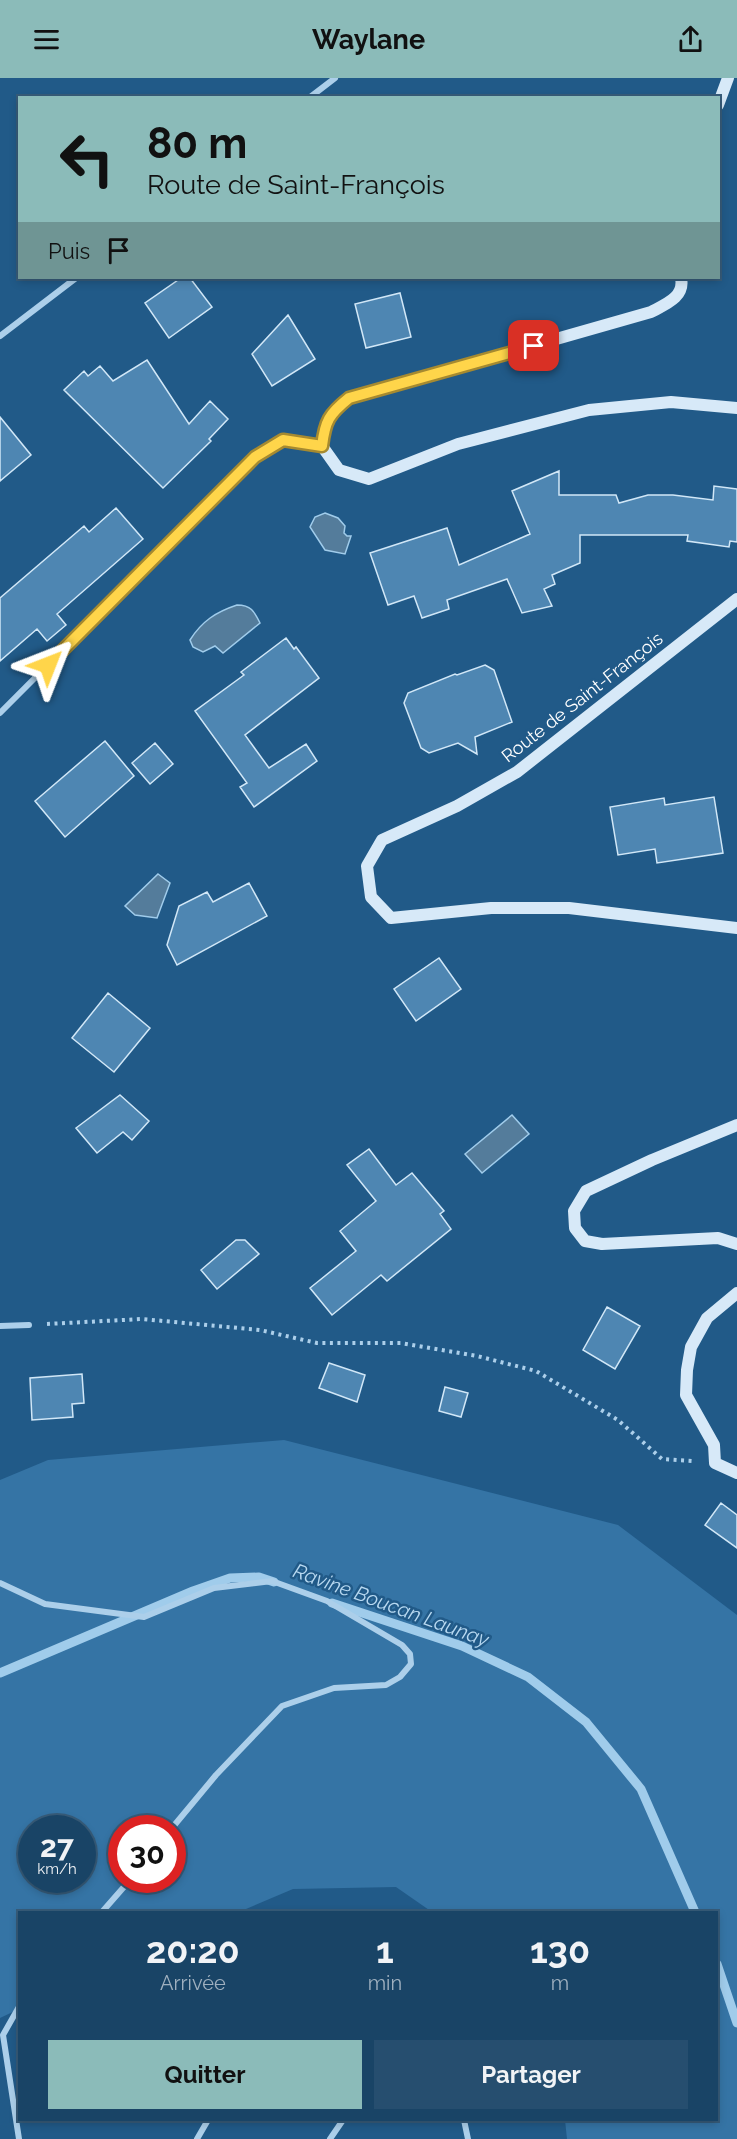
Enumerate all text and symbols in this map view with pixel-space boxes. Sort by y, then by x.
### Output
icon: menu [30,23,63,56]
icon: share [674,23,707,56]
text: Waylane [312,24,425,55]
text: 80 m [147,119,247,168]
icon: left [48,120,126,198]
text: Route de Saint-François [147,169,445,200]
icon: arrive [102,234,135,267]
text: Puis [48,238,90,264]
pin [508,320,559,371]
icon: arrive [517,329,550,362]
street label: Route de Saint-François [497,627,667,766]
position arrow [16,633,80,697]
water label: Ravine Boucan Launay [290,1558,493,1652]
speed limit sign: 30 [108,1815,186,1893]
text: 27 [40,1829,74,1864]
text: km/h [37,1860,77,1878]
text: 20:20 [146,1929,240,1971]
text: 1 [376,1929,394,1971]
text: 130 [530,1929,590,1971]
text: Arrivée [160,1971,226,1995]
text: min [368,1971,402,1995]
text: m [551,1971,569,1995]
button: Quitter [48,2040,362,2109]
button: Partager [374,2040,688,2109]

